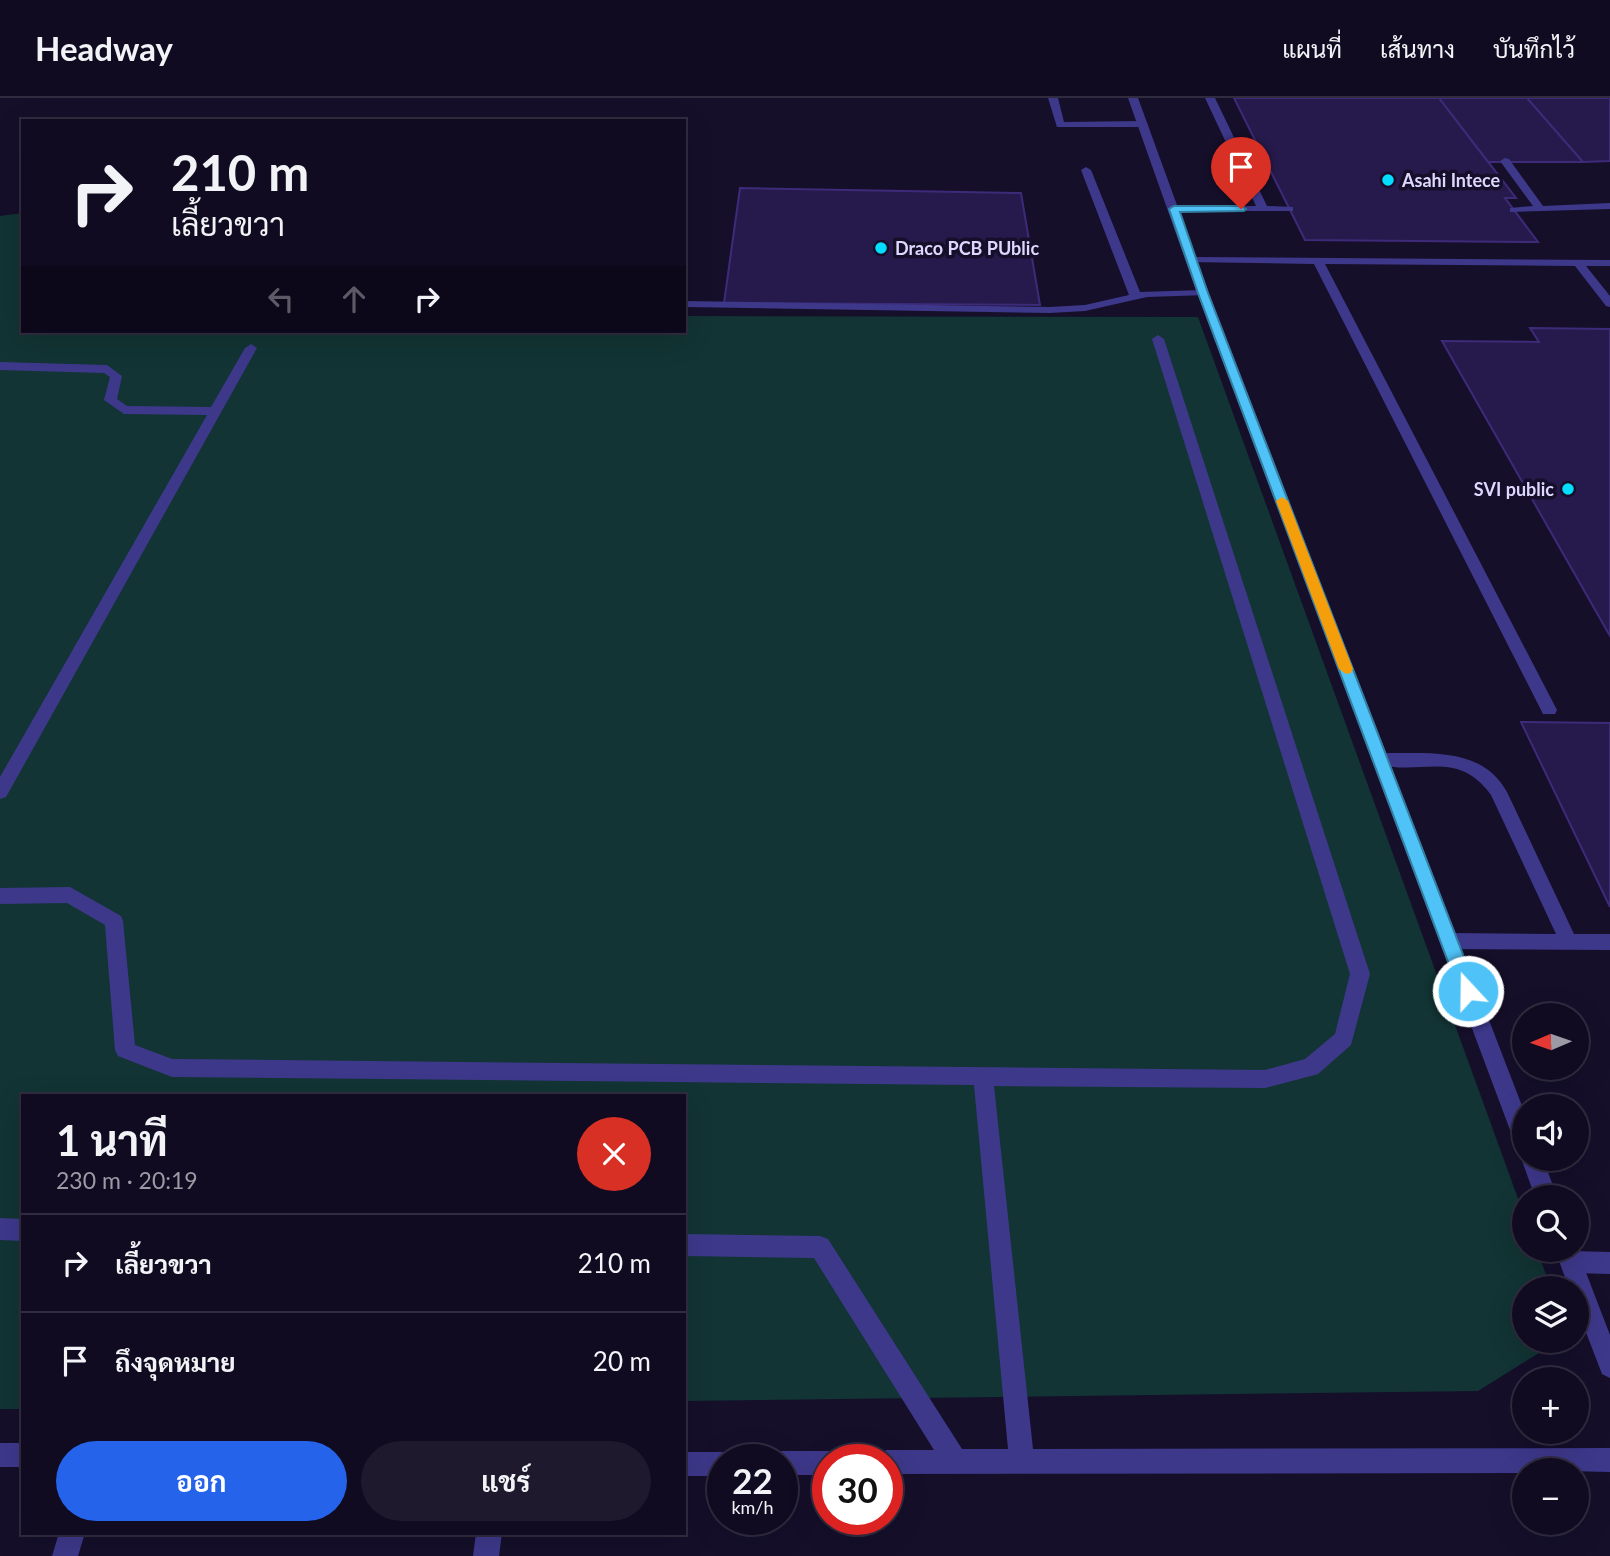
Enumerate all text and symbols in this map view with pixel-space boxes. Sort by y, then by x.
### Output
text: Headway [35,28,173,68]
text: แผนที่ [1282,34,1342,63]
text: เส้นทาง [1380,34,1455,63]
text: บันทึกไว้ [1493,34,1575,63]
pin [1211,137,1271,209]
text: 210 m [171,143,309,201]
icon: right [56,147,147,238]
icon: arrive [1222,148,1260,186]
place label: Asahi Intece [1401,169,1501,191]
marker: Asahi Intece [1380,172,1396,188]
text: เลี้ยวขวา [171,204,285,243]
place label: Draco PCB PUblic [895,237,1039,259]
marker: Draco PCB PUblic [873,240,889,256]
icon: left [262,280,300,318]
icon: ahead [335,280,373,318]
icon: right [408,280,446,318]
place label: SVI public [1474,478,1554,500]
marker: SVI public [1560,481,1576,497]
position arrow [1431,954,1505,1028]
north arrow [1512,1003,1589,1080]
map controls [1512,1003,1589,1535]
button: sound [1512,1094,1589,1171]
text: 1 นาที [56,1115,168,1165]
button: close [577,1117,651,1191]
text: 230 m · 20:19 [56,1166,198,1194]
button: search [1512,1185,1589,1262]
icon: right [56,1244,94,1282]
text: 210 m [578,1247,651,1279]
text: เลี้ยวขวา [115,1248,212,1280]
button: layers [1512,1276,1589,1353]
icon: arrive [56,1342,94,1380]
text: 20 m [593,1345,651,1377]
text: ถึงจุดหมาย [115,1346,236,1378]
button: + [1512,1367,1589,1444]
button: ออก [56,1441,347,1521]
button: แชร์ [361,1441,651,1521]
speed limit sign: 30 [812,1444,903,1535]
button: − [1512,1458,1589,1535]
text: 22 [732,1459,773,1501]
text: km/h [731,1496,774,1518]

